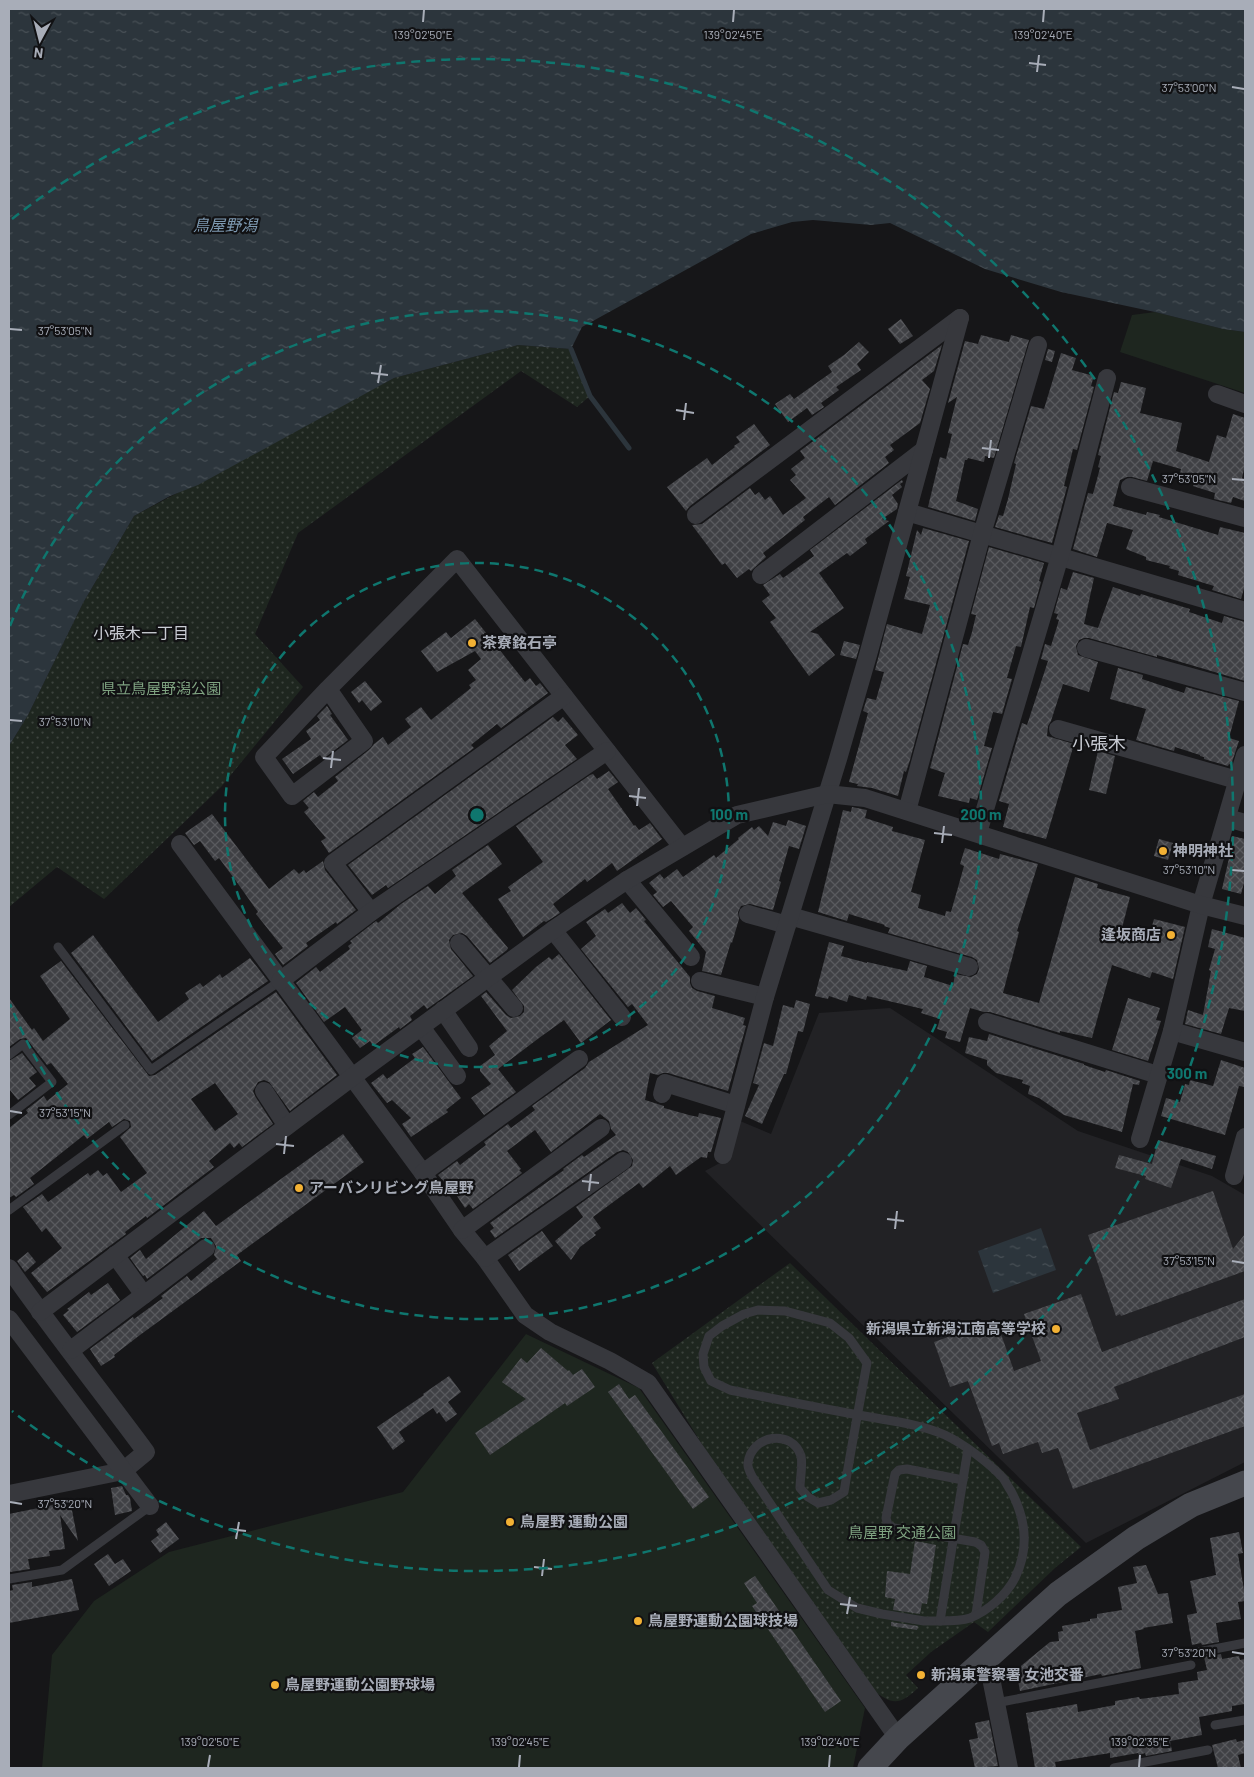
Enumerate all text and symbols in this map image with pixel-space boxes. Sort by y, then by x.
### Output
north arrow [15,15,65,65]
text: 139°02'50"E [393,27,453,41]
text: 139°02'45"E [703,27,763,41]
text: 139°02'40"E [1013,27,1073,41]
text: N [33,44,44,62]
text: 37°53'00"N [1161,80,1217,94]
water label: 鳥屋野潟 [193,215,259,234]
text: 37°53'05"N [38,323,92,337]
text: 37°53'05"N [1162,471,1216,485]
district label: 小張木一丁目 [93,623,189,642]
place label: 茶寮銘石亭 [482,633,557,651]
marker: 茶寮銘石亭 [466,637,478,649]
park label: 県立鳥屋野潟公園 [101,679,221,697]
text: 37°53'10"N [39,714,91,728]
district label: 小張木 [1072,732,1126,754]
text: 100 m [710,805,748,823]
text: 200 m [960,805,1002,823]
centre of rings [468,806,486,824]
place label: 神明神社 [1172,841,1233,859]
marker: 神明神社 [1157,845,1169,857]
text: 37°53'10"N [1163,862,1215,876]
place label: 逢坂商店 [1101,925,1161,943]
marker: 逢坂商店 [1165,929,1177,941]
text: 300 m [1167,1064,1207,1082]
text: 37°53'15"N [39,1105,91,1119]
place label: アーバンリビング鳥屋野 [309,1178,474,1196]
marker: アーバンリビング鳥屋野 [293,1182,305,1194]
text: 37°53'15"N [1163,1253,1215,1267]
place label: 新潟県立新潟江南高等学校 [866,1319,1046,1337]
marker: 新潟県立新潟江南高等学校 [1050,1323,1062,1335]
text: 37°53'20"N [38,1496,92,1510]
place label: 鳥屋野 運動公園 [520,1512,628,1530]
marker: 鳥屋野 運動公園 [504,1516,516,1528]
park label: 鳥屋野 交通公園 [848,1523,956,1541]
place label: 鳥屋野運動公園球技場 [648,1611,798,1629]
marker: 鳥屋野運動公園球技場 [632,1615,644,1627]
text: 37°53'20"N [1162,1645,1216,1659]
place label: 新潟東警察署 女池交番 [931,1665,1084,1683]
marker: 新潟東警察署 女池交番 [915,1669,927,1681]
place label: 鳥屋野運動公園野球場 [285,1675,435,1693]
marker: 鳥屋野運動公園野球場 [269,1679,281,1691]
text: 139°02'50"E [180,1734,240,1748]
text: 139°02'45"E [490,1734,550,1748]
text: 139°02'40"E [800,1734,860,1748]
text: 139°02'35"E [1111,1734,1169,1748]

